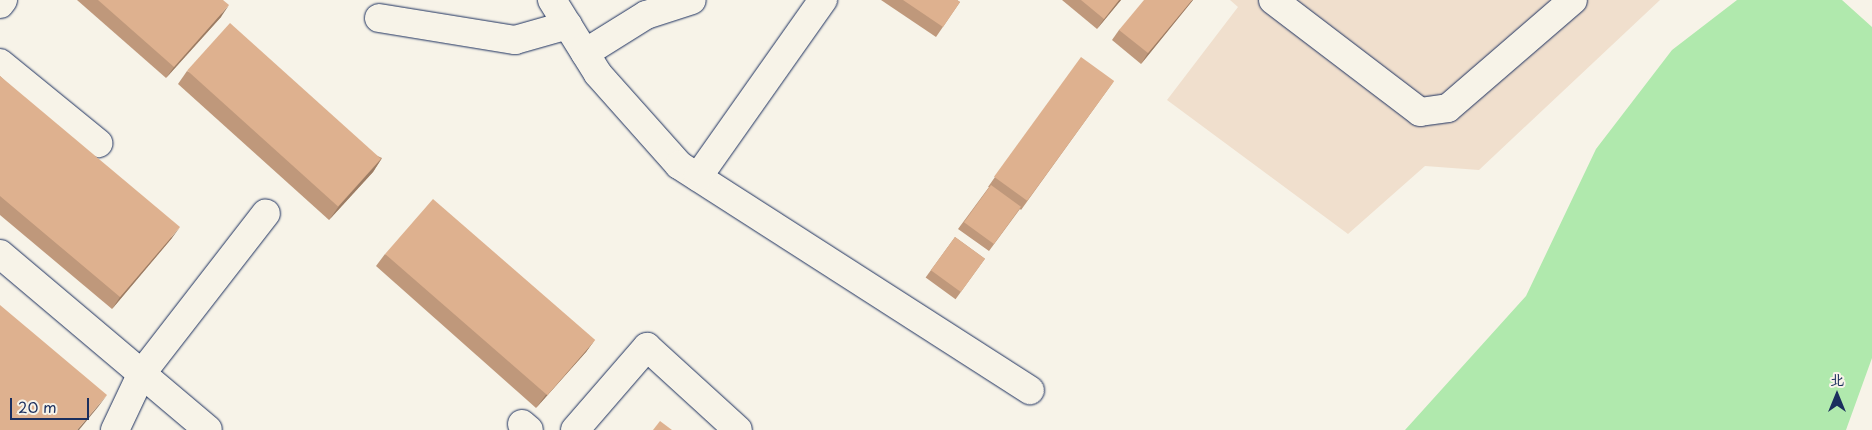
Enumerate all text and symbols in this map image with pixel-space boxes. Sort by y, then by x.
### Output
text: 北 [1830,369,1844,390]
north arrow [1812,370,1862,420]
scale bar [12,388,91,420]
text: 20 m [18,395,57,418]

